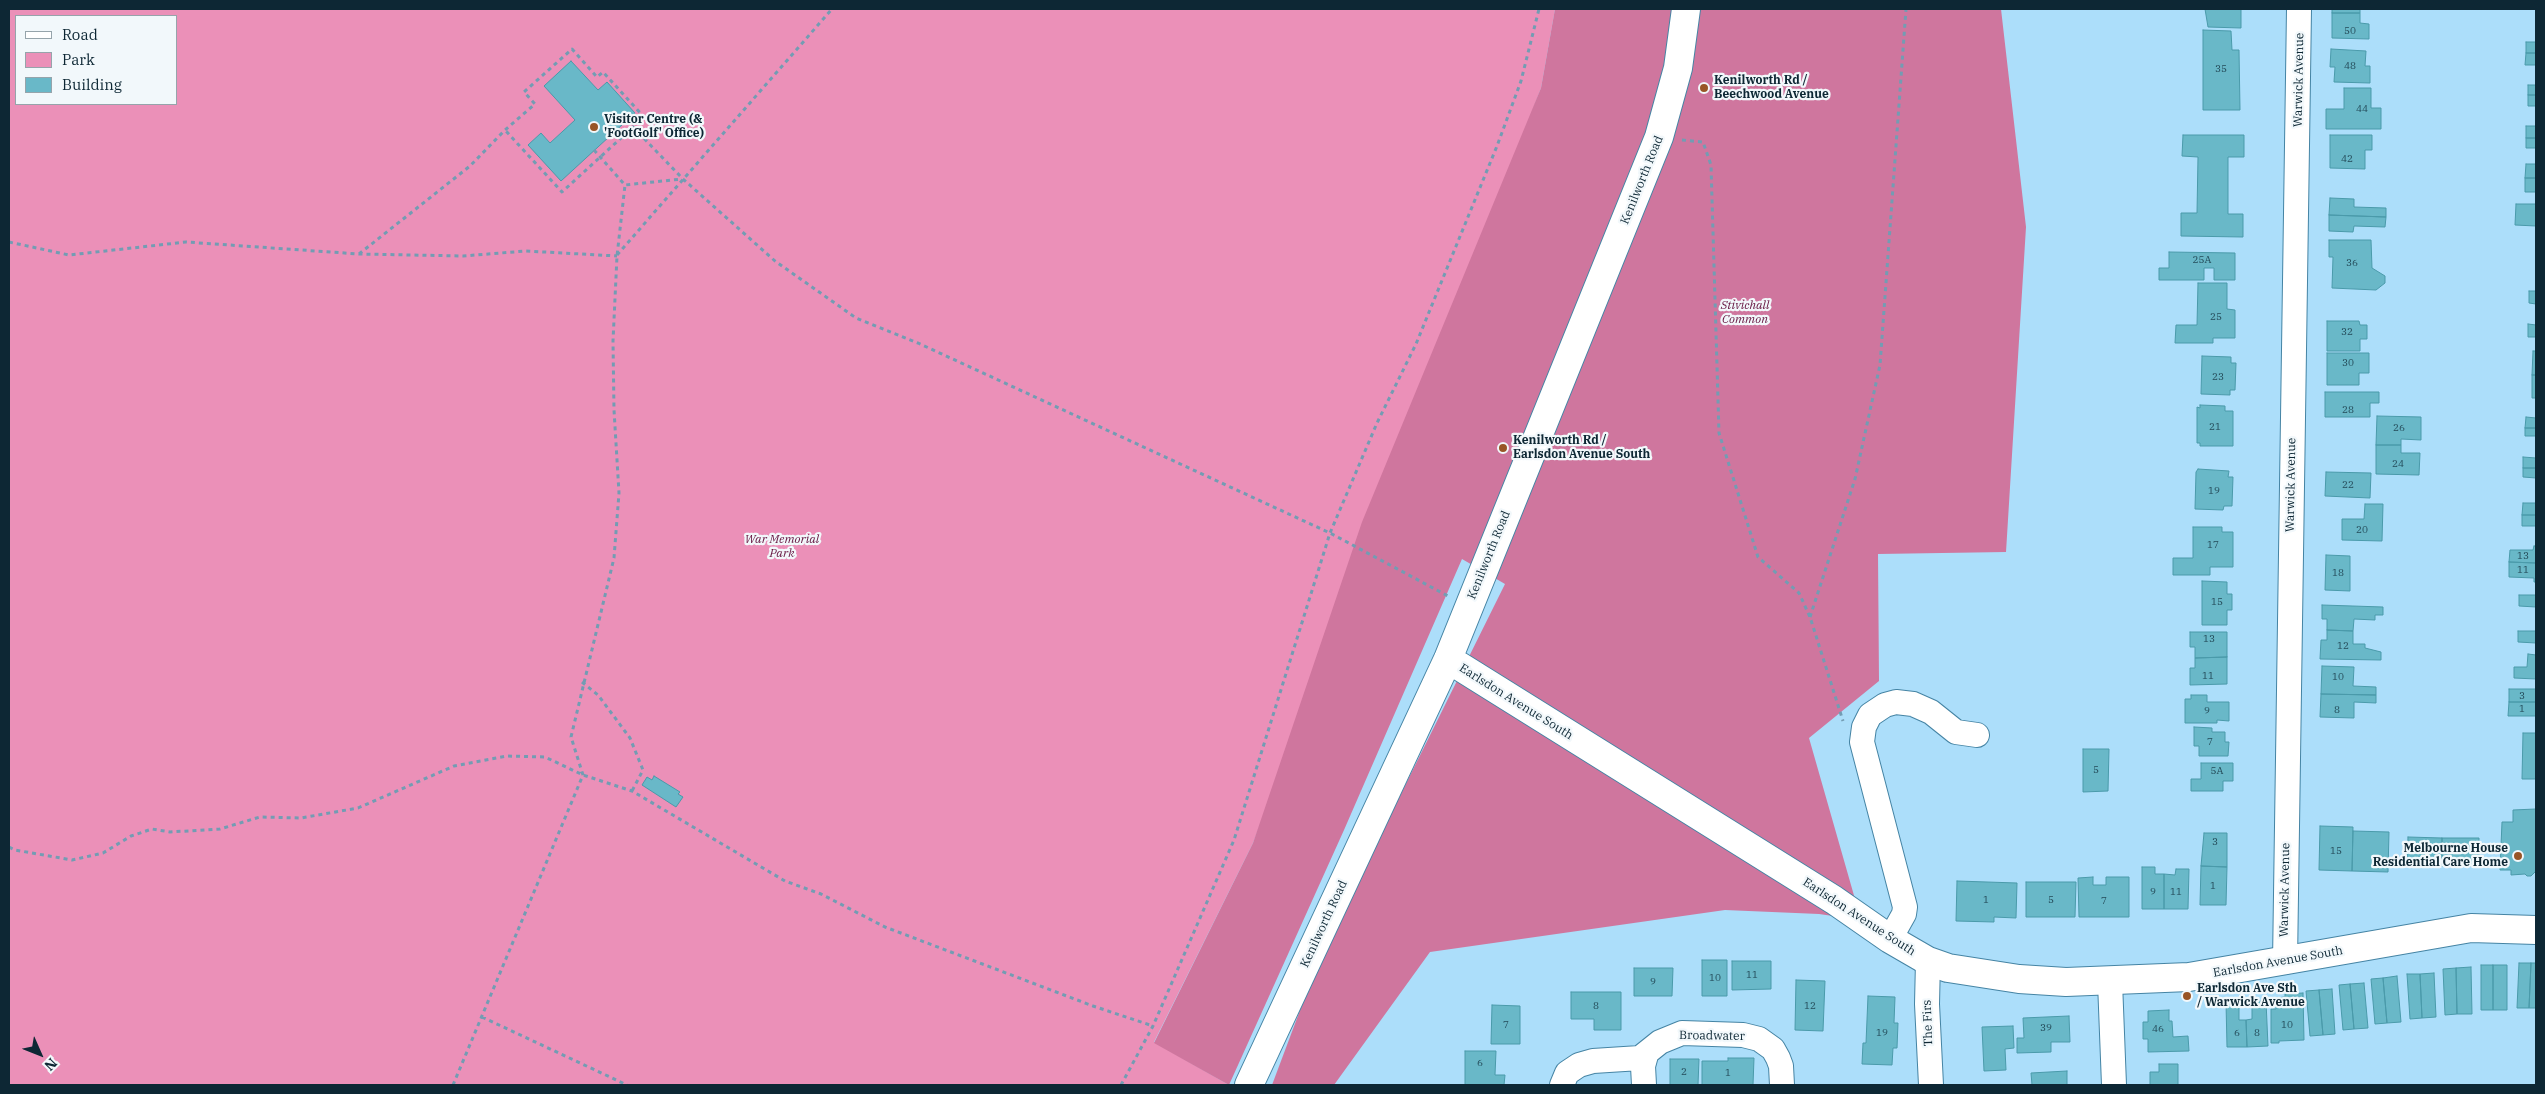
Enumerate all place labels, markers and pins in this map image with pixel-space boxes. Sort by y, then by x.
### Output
place label: Kenilworth Rd / Beechwood Avenue [1714,74,1829,102]
marker: Kenilworth Rd / Beechwood Avenue [1698,82,1710,94]
place label: Visitor Centre (& 'FootGolf' Office) [604,113,704,141]
marker: Visitor Centre (& 'FootGolf' Office) [588,121,600,133]
place label: Kenilworth Rd / Earlsdon Avenue South [1513,434,1650,462]
marker: Kenilworth Rd / Earlsdon Avenue South [1497,442,1509,454]
place label: Melbourne House Residential Care Home [2373,842,2508,870]
marker: Melbourne House Residential Care Home [2512,850,2524,862]
place label: Earlsdon Ave Sth / Warwick Avenue [2197,982,2305,1010]
marker: Earlsdon Ave Sth / Warwick Avenue [2181,990,2193,1002]

